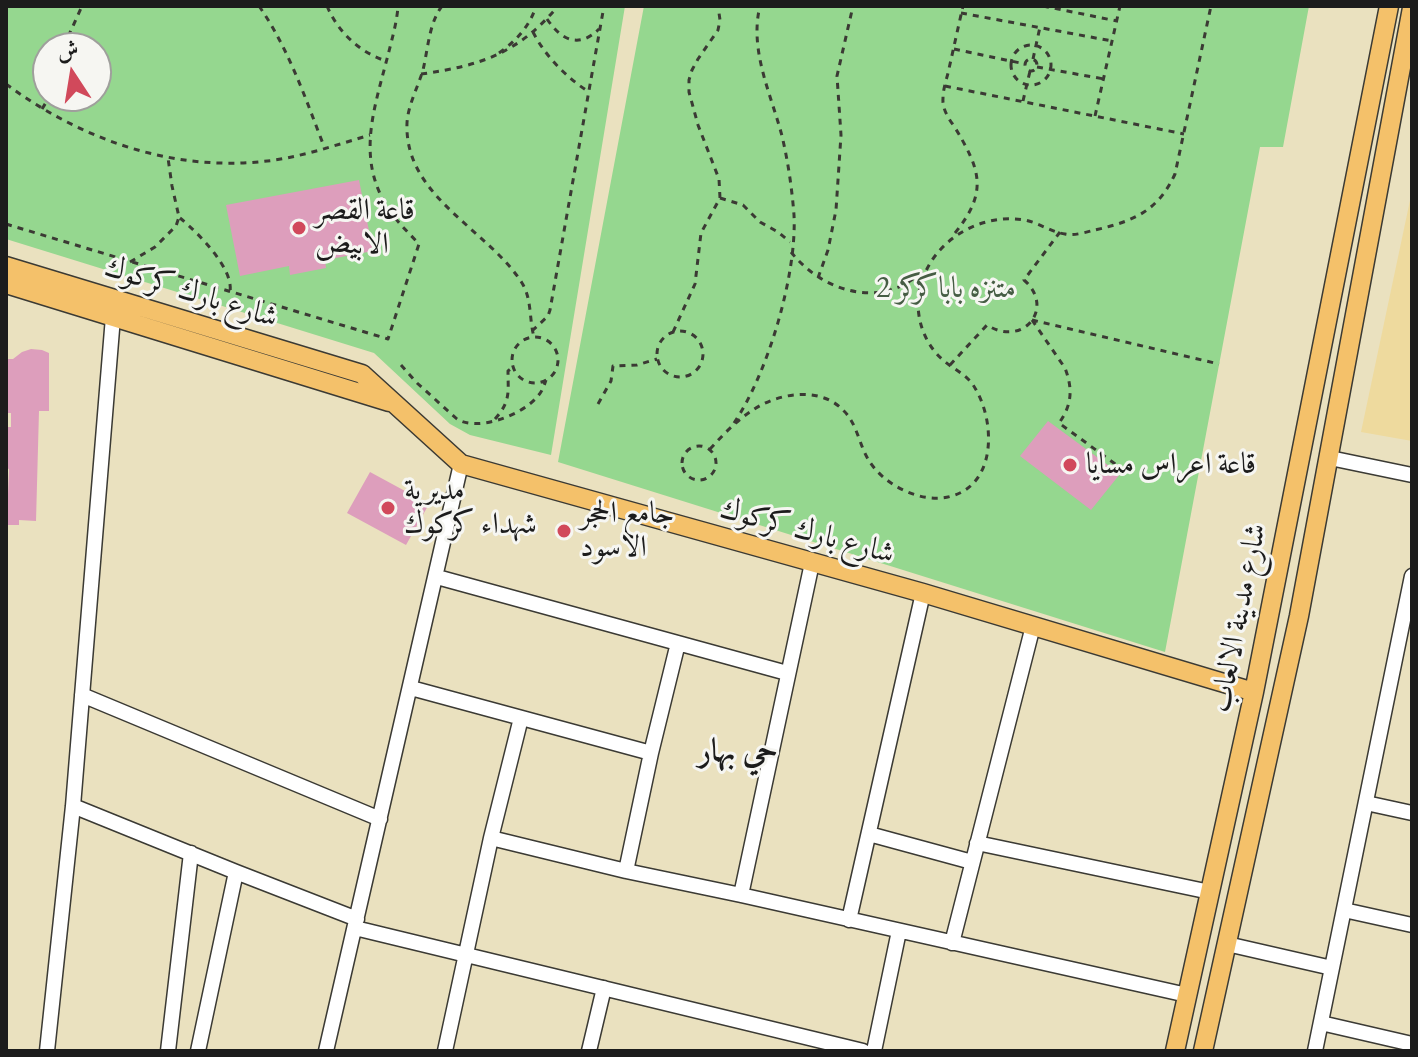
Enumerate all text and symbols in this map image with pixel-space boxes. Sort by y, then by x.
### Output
north arrow [32,32,112,112]
text: ش [54,34,81,66]
place label: قاعة القصر الابيض [315,193,415,264]
marker: قاعة القصر الابيض [290,219,308,237]
street label: شارع بارك كركوك [100,250,282,336]
park label: متنزه باباكركر 2 [876,271,1016,307]
place label: قاعة اعراس مسايا [1086,447,1256,483]
marker: قاعة اعراس مسايا [1061,456,1079,474]
place label: مديرية شهداء كركوك [404,473,537,544]
street label: شارع بارك كركوك [716,491,898,573]
place label: جامع الحجر الاسود [580,496,674,566]
marker: مديرية شهداء كركوك [379,499,397,517]
street label: شارع مدينة الالعاب [1203,520,1275,716]
marker: جامع الحجر الاسود [555,522,573,540]
district label: حي بهار [698,733,778,771]

